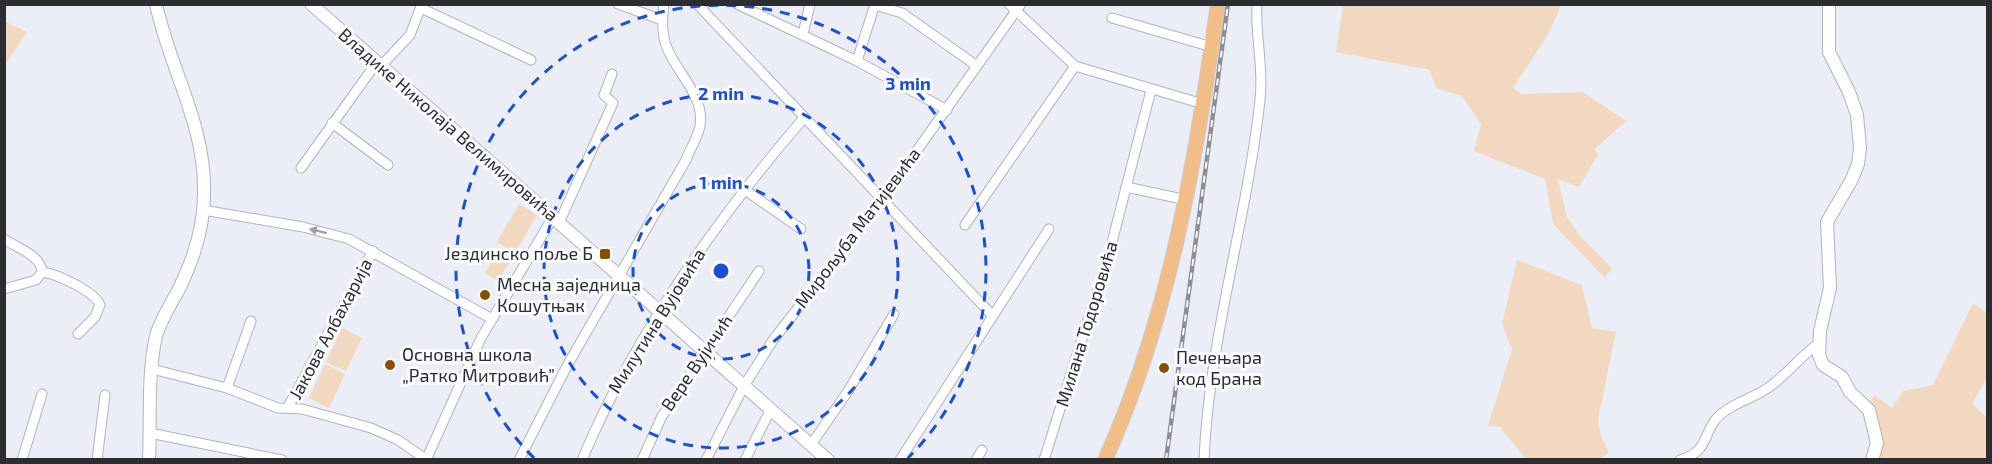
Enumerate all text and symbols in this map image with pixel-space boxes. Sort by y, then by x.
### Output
street label: Владике Николаја Велимировића [334,23,563,226]
text: 3 min [885,72,931,94]
text: 2 min [698,82,744,104]
street label: Мирољуба Матијевића [790,143,925,312]
text: 1 min [699,171,743,193]
one-way arrow [309,225,327,235]
street label: Милана Тодоровића [1050,238,1122,409]
place label: Јездинско поље Б [445,242,593,264]
street label: Милутина Вујовића [603,244,710,397]
marker: Јездинско поље Б [598,247,612,261]
street label: Јакова Албахарија [284,254,377,403]
centre of rings [711,261,731,281]
place label: Месна заједница Кошутњак [497,273,641,316]
marker: Месна заједница Кошутњак [478,288,492,302]
street label: Вере Вујичић [656,310,736,415]
place label: Основна школа „Ратко Митровић” [402,343,555,386]
place label: Печењара код Брана [1176,346,1262,389]
marker: Основна школа „Ратко Митровић” [383,358,397,372]
marker: Печењара код Брана [1157,361,1171,375]

